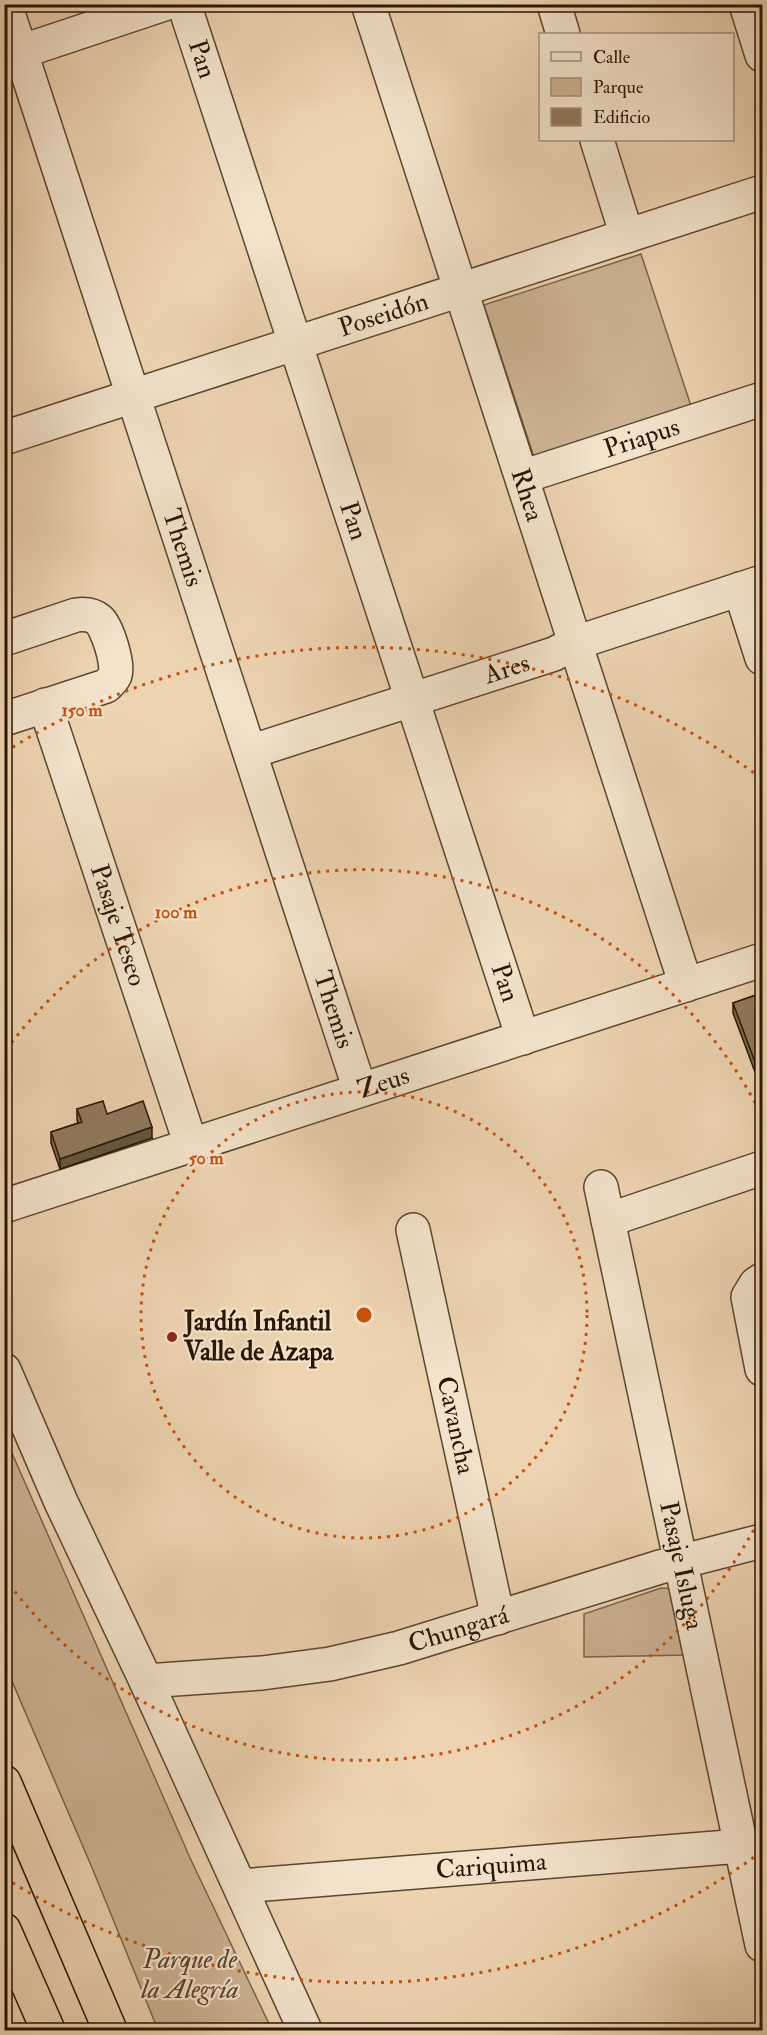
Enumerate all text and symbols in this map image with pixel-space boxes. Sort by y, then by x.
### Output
legend [539,33,734,141]
street label: Pan [181,36,223,82]
text: Calle [593,46,631,69]
text: Parque [593,76,644,99]
text: Edificio [593,106,650,129]
street label: Poseidón [335,285,432,344]
street label: Priapus [600,411,684,465]
street label: Rhea [504,464,551,526]
street label: Pan [332,498,375,544]
street label: Themis [155,505,210,591]
street label: Ares [479,647,534,692]
text: 150 m [61,699,104,722]
street label: Pasaje Teseo [83,860,153,990]
text: 100 m [155,901,198,924]
street label: Pan [484,959,526,1006]
street label: Themis [306,967,361,1053]
street label: Zeus [353,1059,414,1106]
text: 50 m [189,1147,224,1170]
centre of rings [354,1305,374,1325]
place label: Jardín Infantil Valle de Azapa [182,1306,335,1369]
marker: Jardín Infantil Valle de Azapa [165,1330,179,1344]
street label: Cavancha [430,1373,482,1478]
street label: Pasaje Isluga [652,1499,711,1633]
street label: Chungará [404,1599,513,1660]
street label: Cariquima [435,1846,548,1886]
park label: Parque de la Alegría [140,1944,239,2006]

